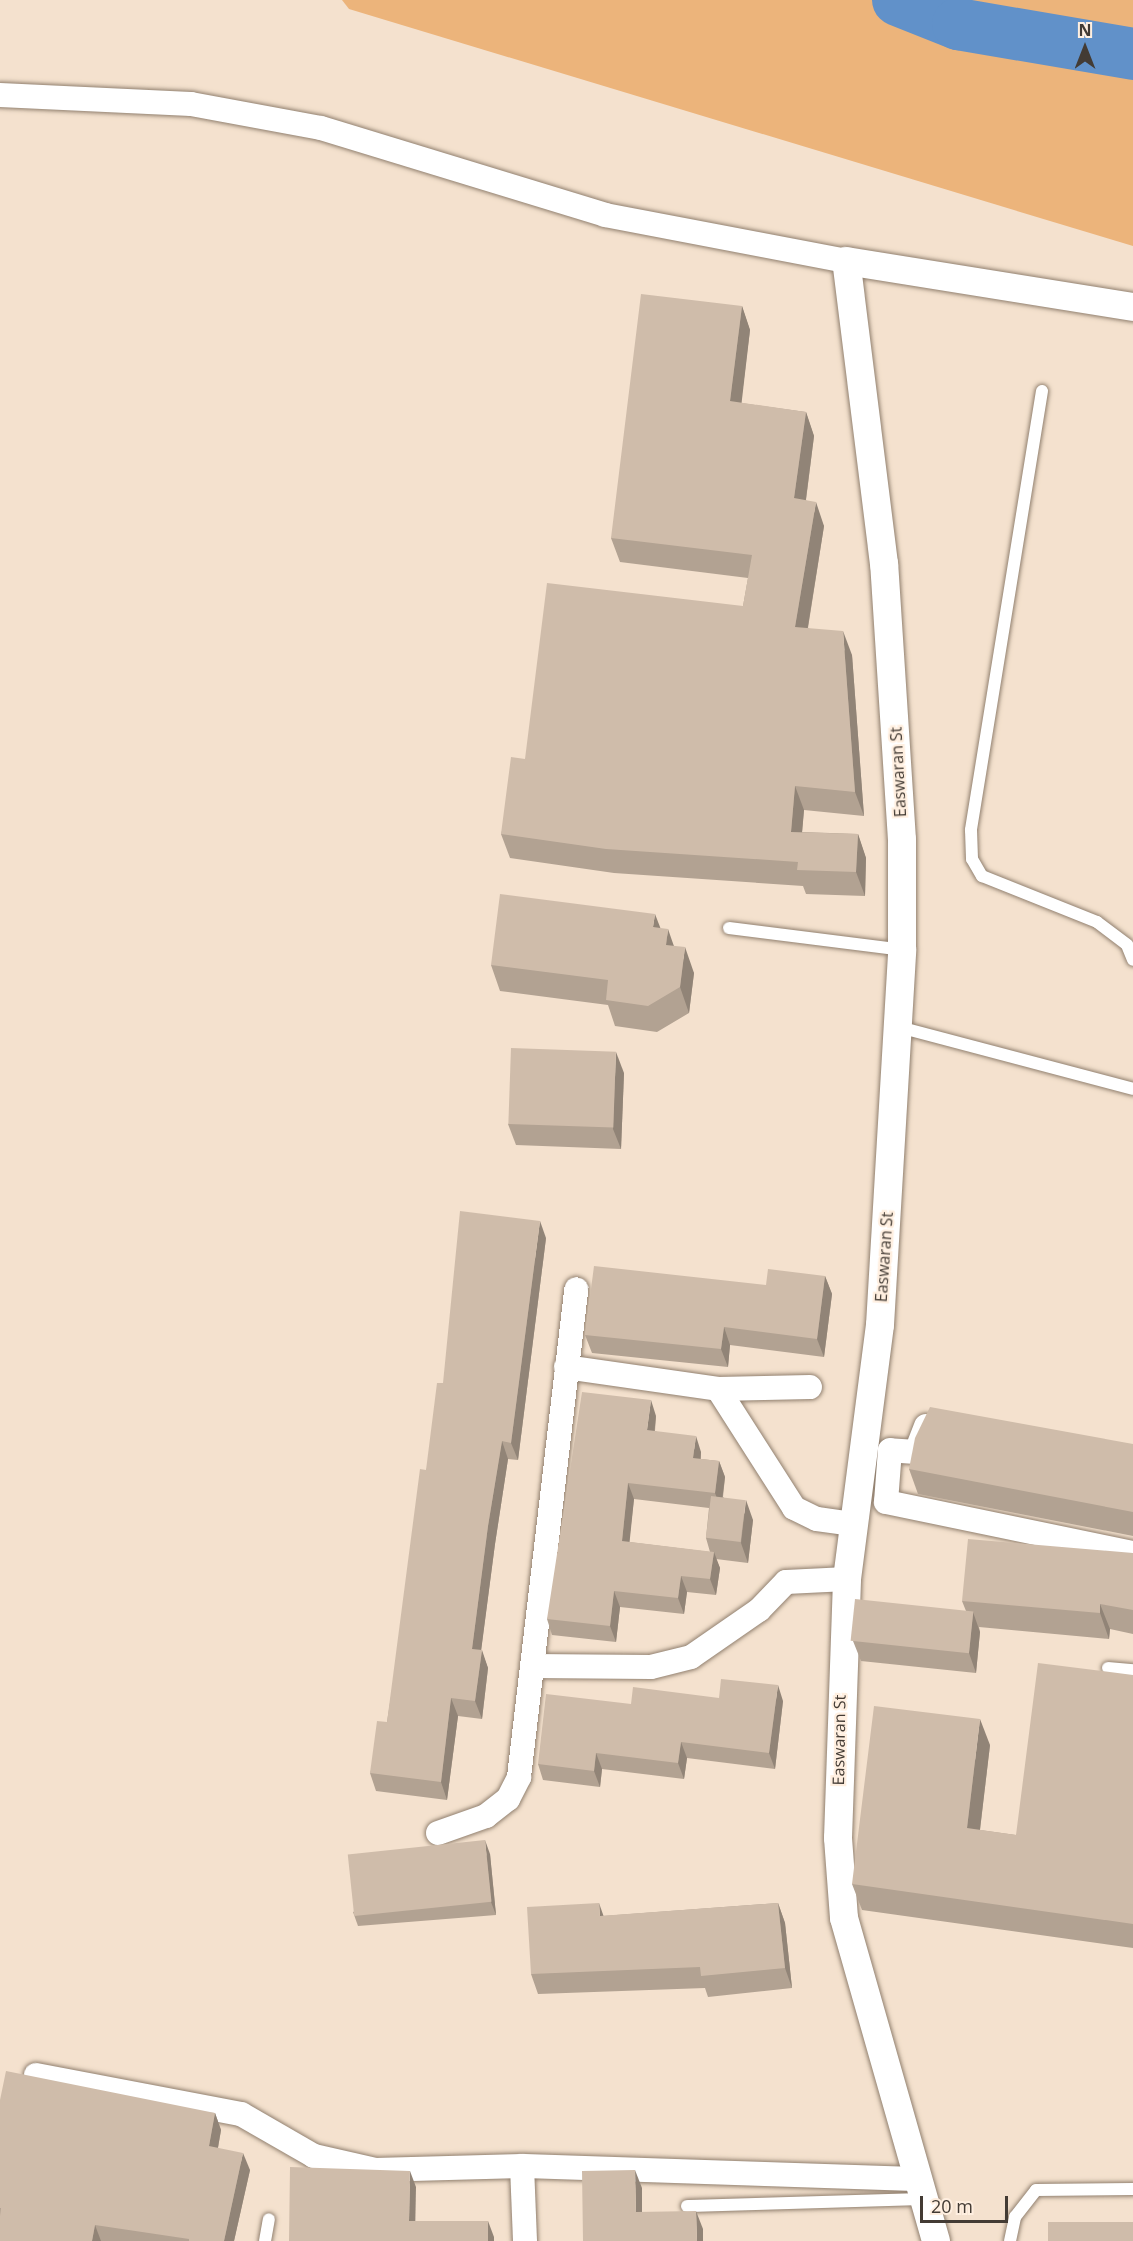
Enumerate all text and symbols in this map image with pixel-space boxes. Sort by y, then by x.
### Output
north arrow [1055,18,1115,78]
text: N [1078,19,1092,41]
street label: Easwaran St [886,726,910,818]
street label: Easwaran St [871,1211,897,1303]
street label: Easwaran St [829,1695,849,1785]
scale bar [923,2184,1012,2222]
text: 20 m [931,2194,973,2218]

